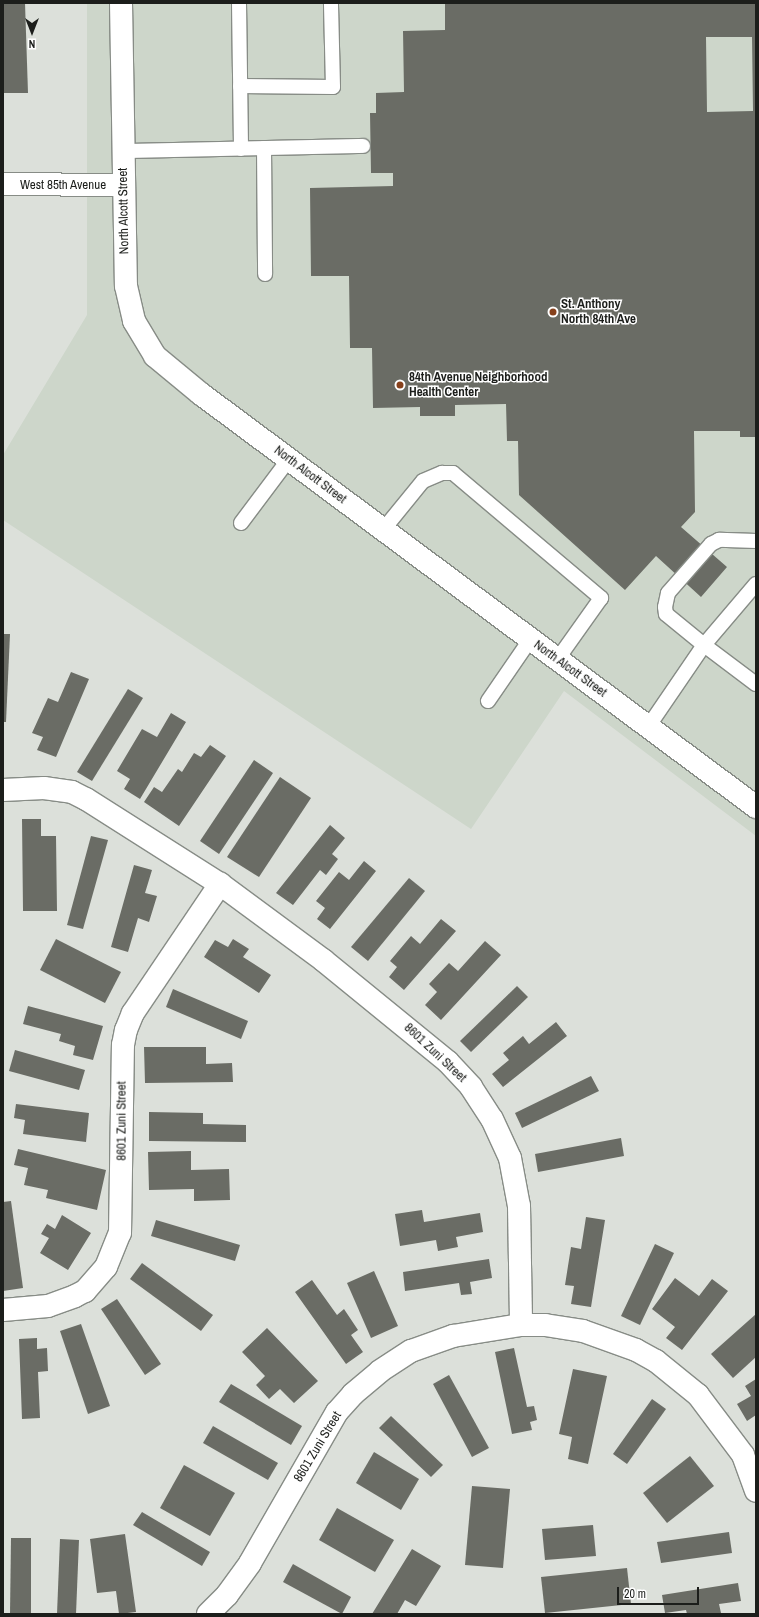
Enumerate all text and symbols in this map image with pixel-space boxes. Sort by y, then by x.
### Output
north arrow [12,12,52,52]
text: N [29,37,35,51]
street label: North Alcott Street [115,167,133,255]
street label: West 85th Avenue [20,177,106,193]
place label: St. Anthony North 84th Ave [561,297,636,328]
marker: St. Anthony North 84th Ave [548,307,558,317]
place label: 84th Avenue Neighborhood Health Center [409,370,548,401]
marker: 84th Avenue Neighborhood Health Center [394,379,406,391]
street label: North Alcott Street [271,443,349,507]
street label: North Alcott Street [530,637,610,701]
street label: 8601 Zuni Street [401,1020,469,1086]
street label: 8601 Zuni Street [114,1081,130,1161]
street label: 8601 Zuni Street [291,1409,345,1485]
scale bar [619,1579,701,1605]
text: 20 m [624,1586,646,1602]

